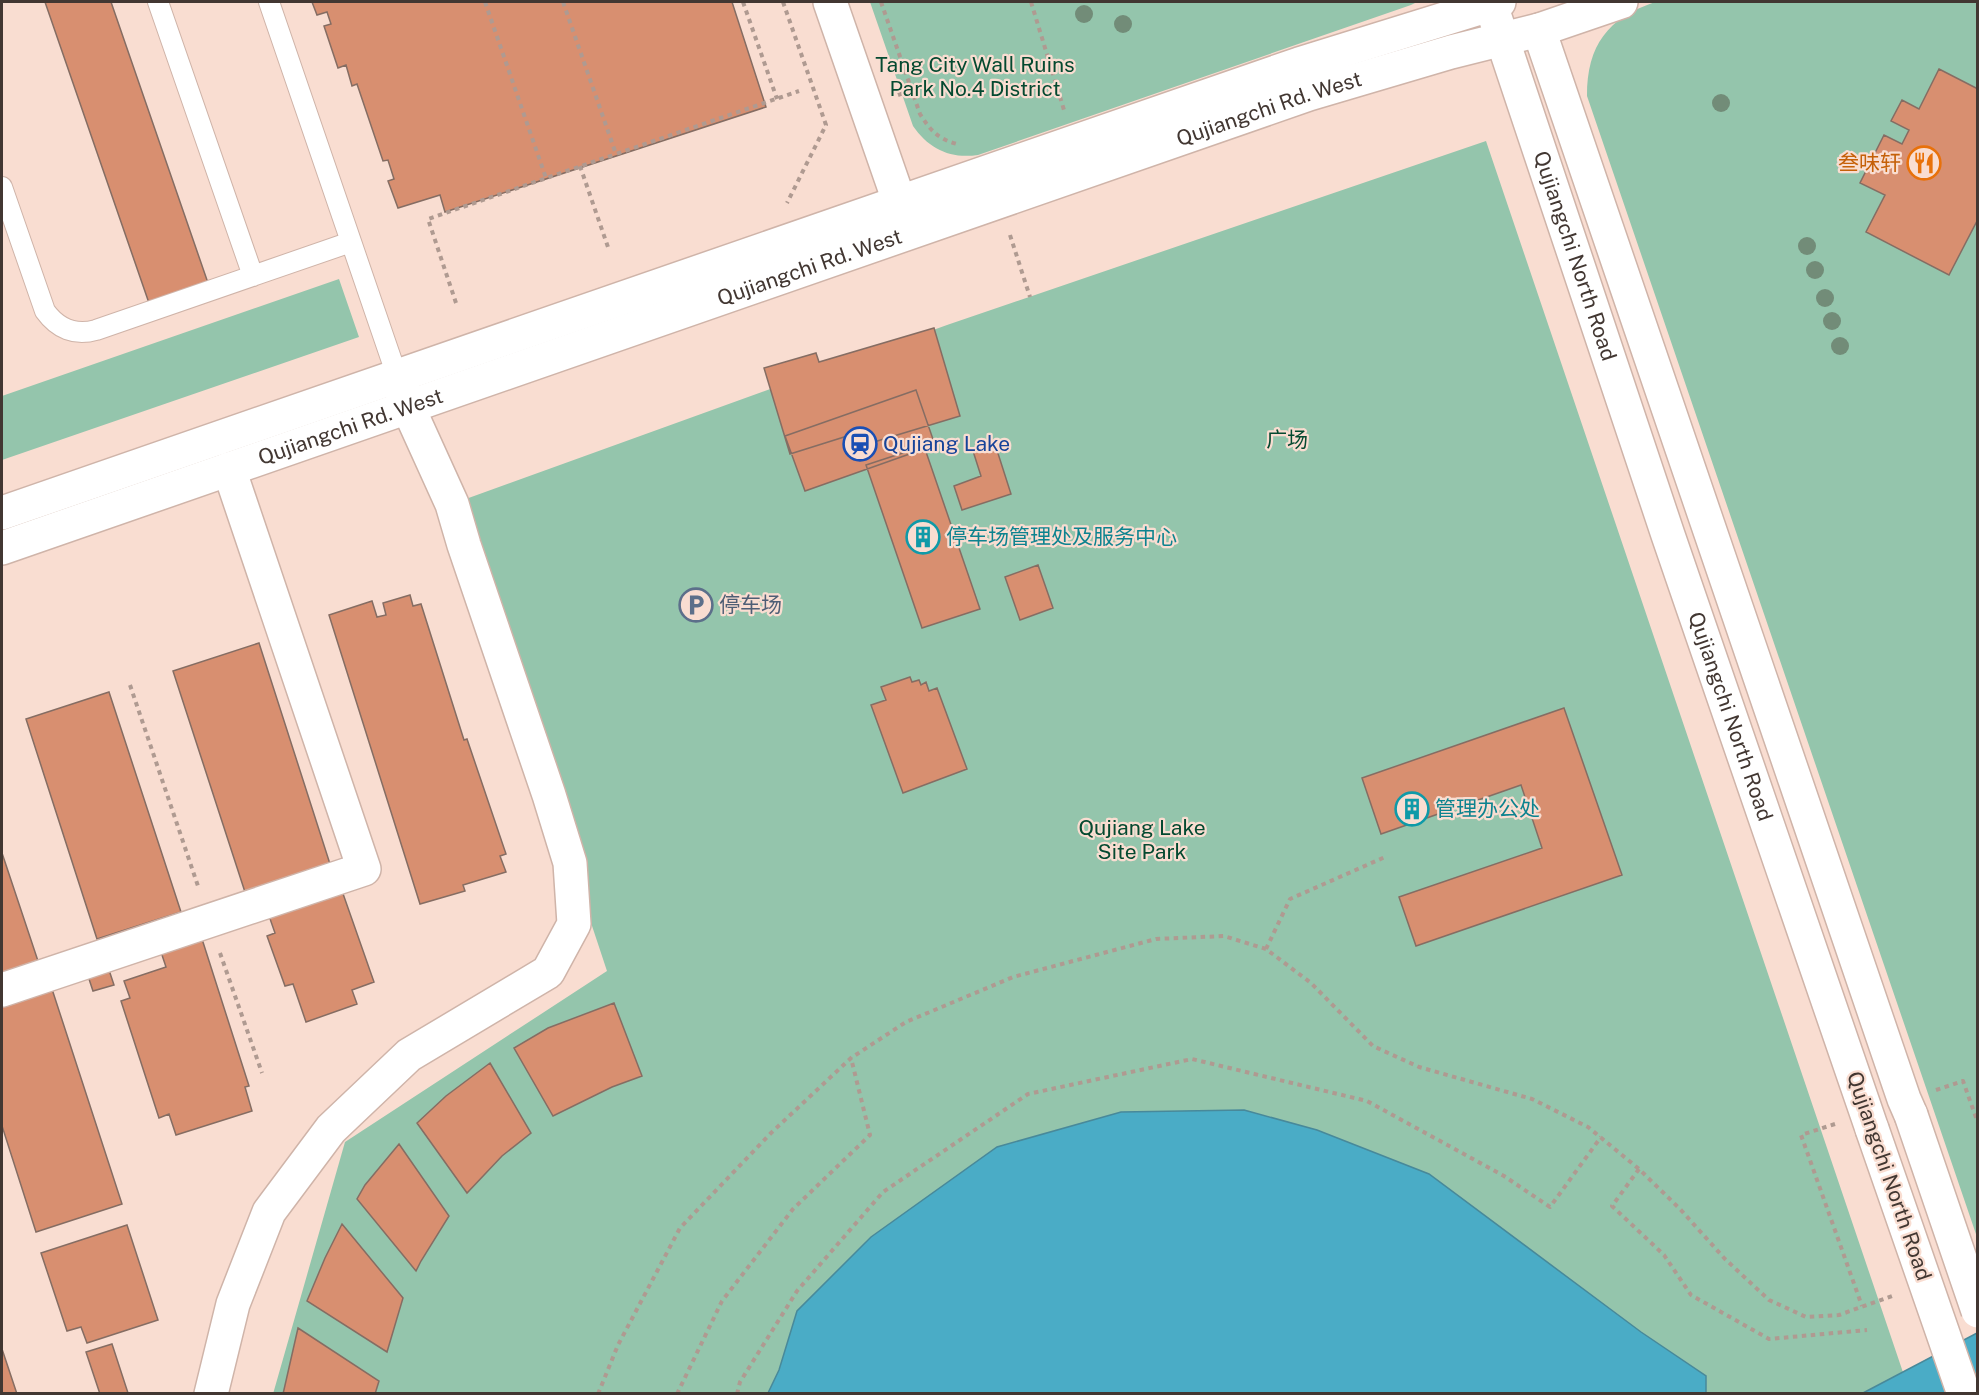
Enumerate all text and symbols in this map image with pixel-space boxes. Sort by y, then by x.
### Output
park label: Tang City Wall Ruins Park No.4 District [875,52,1075,101]
street label: Qujiangchi Rd. West [1173,66,1365,151]
restaurant icon: 叁味轩 [1906,145,1942,181]
street label: Qujiangchi North Road [1529,148,1622,364]
place label: 叁味轩 [1838,150,1901,175]
street label: Qujiangchi Rd. West [714,223,905,311]
street label: Qujiangchi Rd. West [255,383,446,470]
station icon: Qujiang Lake [842,426,878,462]
park label: 广场 [1266,427,1308,452]
place label: Qujiang Lake [883,431,1010,456]
building icon: 停车场管理处及服务中心 [905,519,941,555]
place label: 停车场管理处及服务中心 [946,524,1177,549]
parking icon: 停车场 [678,587,714,623]
place label: 停车场 [719,592,782,617]
street label: Qujiangchi North Road [1683,608,1778,824]
building icon: 管理办公处 [1394,791,1430,827]
place label: 管理办公处 [1435,796,1540,821]
park label: Qujiang Lake Site Park [1078,815,1206,864]
street label: Qujiangchi North Road [1842,1068,1937,1284]

